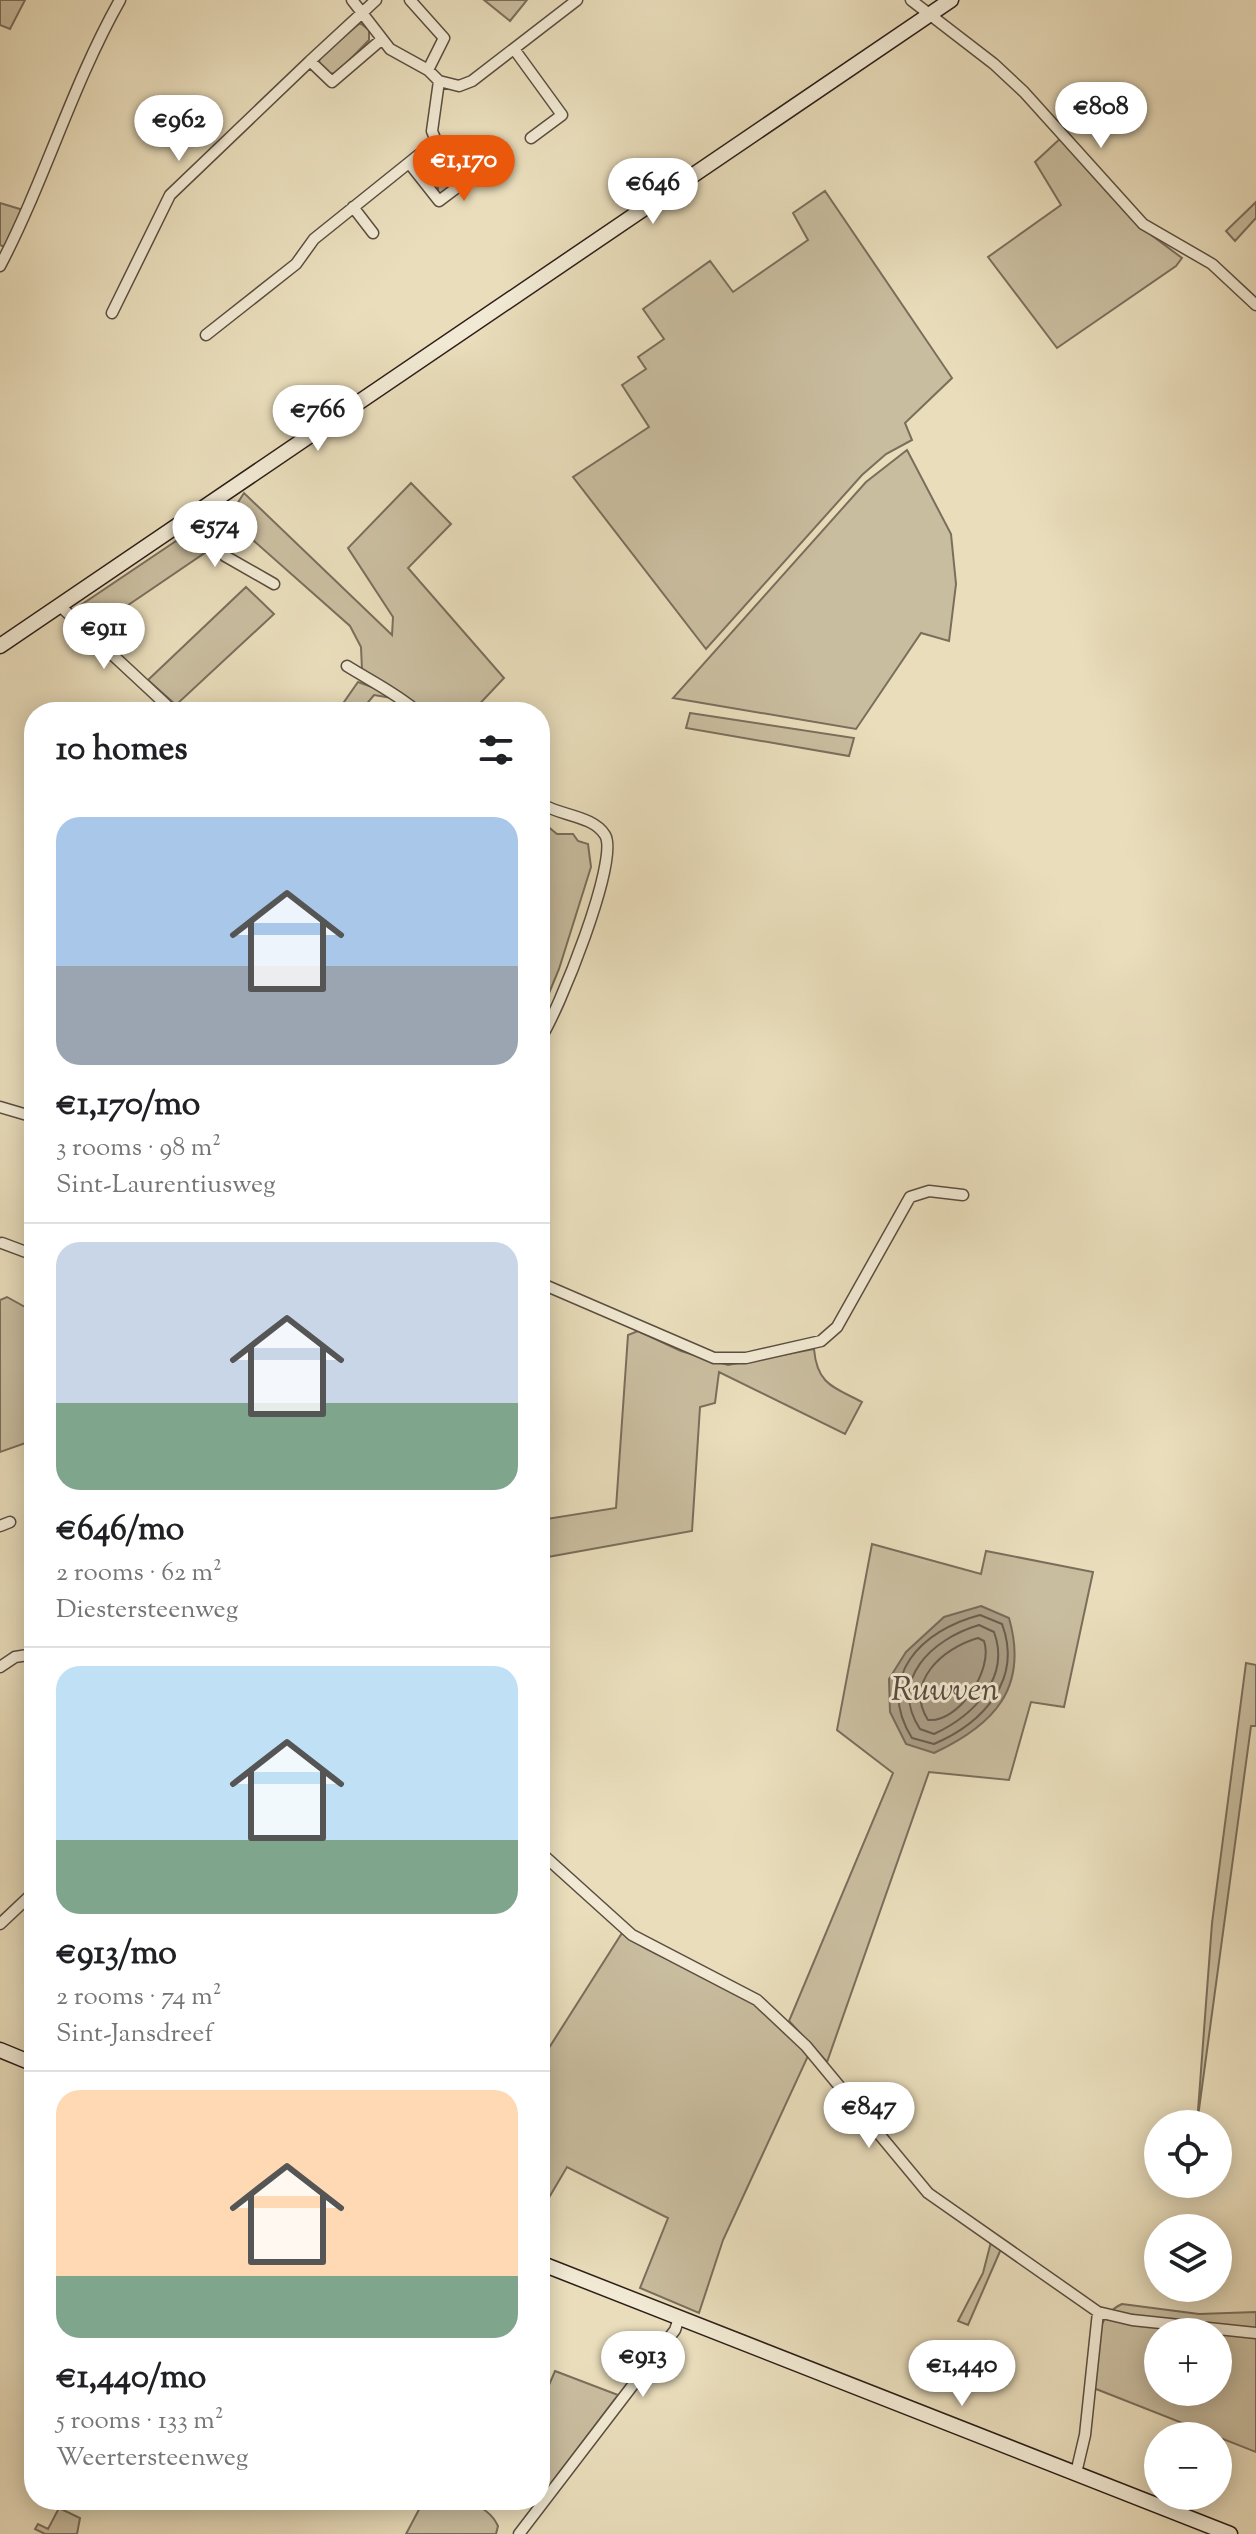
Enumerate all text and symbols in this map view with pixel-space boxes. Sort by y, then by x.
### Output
pin: €808 [1054,82,1148,150]
text: €808 [1073,89,1129,126]
pin: €962 [132,95,226,163]
text: €962 [152,102,206,139]
pin: €1,170 [399,135,529,203]
text: €1,170 [431,142,497,179]
pin: €646 [606,158,700,226]
text: €646 [626,165,680,202]
pin: €766 [271,385,365,453]
text: €766 [291,392,345,429]
pin: €574 [168,501,262,569]
text: €574 [190,508,240,545]
pin: €911 [57,603,151,671]
text: €911 [81,610,127,647]
text: 10 homes [56,726,188,775]
icon: filters [474,728,518,772]
icon: home [215,869,359,1013]
text: €1,170/mo [56,1081,200,1130]
text: 3 rooms · 98 m² [56,1130,221,1167]
text: Sint-Laurentiusweg [56,1167,276,1204]
icon: home [215,1294,359,1438]
text: €646/mo [56,1506,184,1555]
text: 2 rooms · 62 m² [56,1555,222,1592]
text: Diestersteenweg [56,1592,238,1629]
water label: Ruwven [891,1667,999,1716]
icon: home [215,1718,359,1862]
text: €913/mo [56,1930,177,1979]
text: 2 rooms · 74 m² [56,1979,221,2016]
text: Sint-Jansdreef [56,2016,213,2053]
pin: €847 [822,2082,916,2150]
text: €847 [842,2089,896,2126]
map controls [1144,2110,1232,2510]
button: locate [1144,2110,1232,2198]
icon: home [215,2142,359,2286]
button: layers [1144,2214,1232,2302]
button: + [1144,2318,1232,2406]
pin: €913 [596,2331,690,2399]
text: €913 [619,2338,667,2375]
pin: €1,440 [897,2340,1027,2408]
text: €1,440 [926,2347,998,2384]
text: €1,440/mo [56,2354,206,2403]
text: 5 rooms · 133 m² [56,2403,224,2440]
button: − [1144,2422,1232,2510]
text: Weertersteenweg [56,2440,249,2477]

